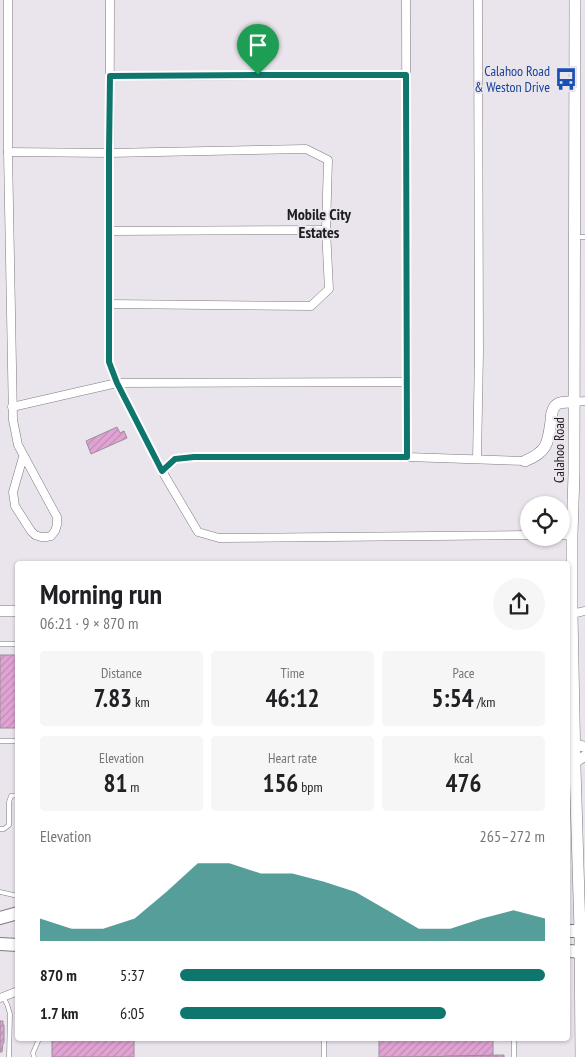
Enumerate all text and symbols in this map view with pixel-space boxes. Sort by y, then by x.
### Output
pin [237,24,279,75]
icon: arrive [244,31,272,59]
place label: Calahoo Road & Weston Drive [474,62,550,96]
bus stop icon: Calahoo Road & Weston Drive [553,66,579,92]
district label: Mobile City Estates [287,204,352,242]
street label: Calahoo Road [550,417,568,483]
map controls [520,496,570,546]
button: locate [520,496,570,546]
text: Morning run [40,575,162,612]
button: share [493,578,545,630]
text: 06:21 · 9 × 870 m [40,613,138,633]
text: Distance [101,664,142,682]
text: Time [280,664,305,682]
text: Pace [452,664,475,682]
text: 7.83 [93,682,132,714]
text: 46:12 [265,682,320,714]
text: 5:54 [432,682,474,714]
text: km [132,693,150,711]
text: /km [474,693,495,711]
text: Elevation [99,749,144,767]
text: Heart rate [268,749,317,767]
text: kcal [454,749,473,767]
text: 81 [104,767,127,799]
text: 156 [262,767,298,799]
text: 476 [446,767,481,799]
text: m [127,778,140,796]
text: bpm [298,778,323,796]
text: Elevation [40,826,91,846]
text: 265–272 m [480,826,545,846]
text: 870 m [40,965,77,985]
text: 5:37 [120,965,145,985]
text: 1.7 km [40,1003,78,1023]
text: 6:05 [120,1003,145,1023]

